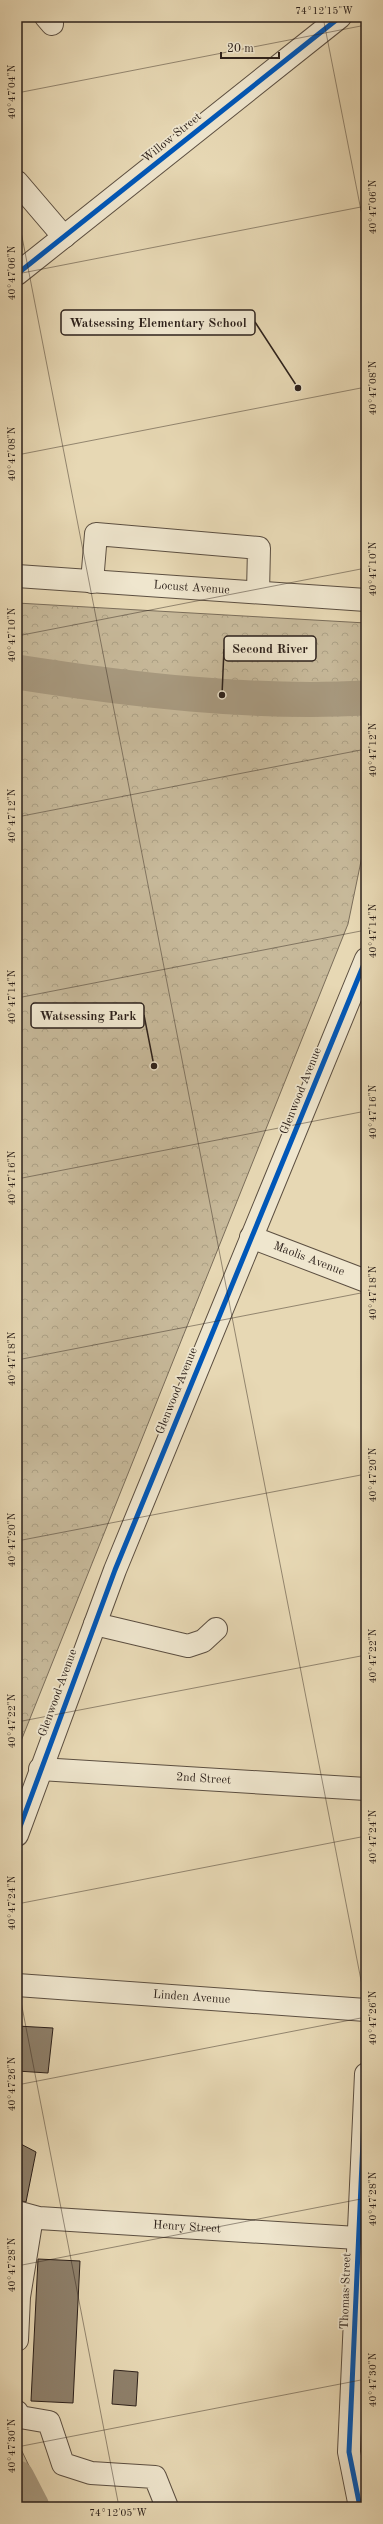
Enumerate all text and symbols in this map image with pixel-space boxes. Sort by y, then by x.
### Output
text: 74°12'15"W [295,6,353,16]
scale bar [221,34,279,60]
text: 20 m [227,43,254,55]
text: 40°47'04"N [7,64,17,119]
street label: Willow Street [140,111,204,165]
text: 40°47'06"N [368,179,378,234]
text: 40°47'06"N [7,245,17,300]
callout: Watsessing Elementary School [61,310,255,335]
text: Watsessing Elementary School [69,317,247,330]
text: 40°47'08"N [368,360,378,415]
text: 40°47'08"N [7,426,17,481]
text: 40°47'10"N [368,541,378,596]
street label: Locust Avenue [153,579,231,597]
text: 40°47'10"N [7,607,17,662]
callout: Second River [224,636,316,661]
text: Second River [232,643,308,656]
text: 40°47'12"N [368,722,378,777]
text: 40°47'12"N [7,788,17,843]
text: 40°47'14"N [368,903,378,958]
text: 40°47'14"N [7,969,17,1024]
callout: Watsessing Park [31,1003,144,1028]
text: Watsessing Park [40,1010,137,1023]
street label: Glenwood Avenue [278,1046,324,1136]
text: 40°47'16"N [368,1084,378,1139]
text: 40°47'16"N [7,1150,17,1205]
street label: Maolis Avenue [272,1240,347,1278]
text: 40°47'18"N [368,1265,378,1320]
text: 40°47'18"N [7,1331,17,1386]
street label: Glenwood Avenue [154,1346,200,1436]
text: 40°47'20"N [368,1447,378,1502]
text: 40°47'20"N [7,1512,17,1567]
text: 40°47'22"N [368,1628,378,1683]
street label: Glenwood Avenue [37,1647,80,1738]
text: 40°47'22"N [7,1693,17,1748]
street label: 2nd Street [176,1771,231,1787]
text: 40°47'24"N [368,1809,378,1864]
text: 40°47'24"N [7,1875,17,1930]
street label: Linden Avenue [152,1989,231,2006]
text: 40°47'26"N [368,1990,378,2045]
text: 40°47'26"N [7,2056,17,2111]
text: 40°47'28"N [368,2171,378,2226]
street label: Henry Street [153,2219,221,2235]
text: 40°47'28"N [7,2237,17,2292]
street label: Thomas Street [339,2252,353,2330]
text: 40°47'30"N [368,2352,378,2407]
text: 40°47'30"N [7,2418,17,2473]
text: 74°12'05"W [89,2508,147,2518]

